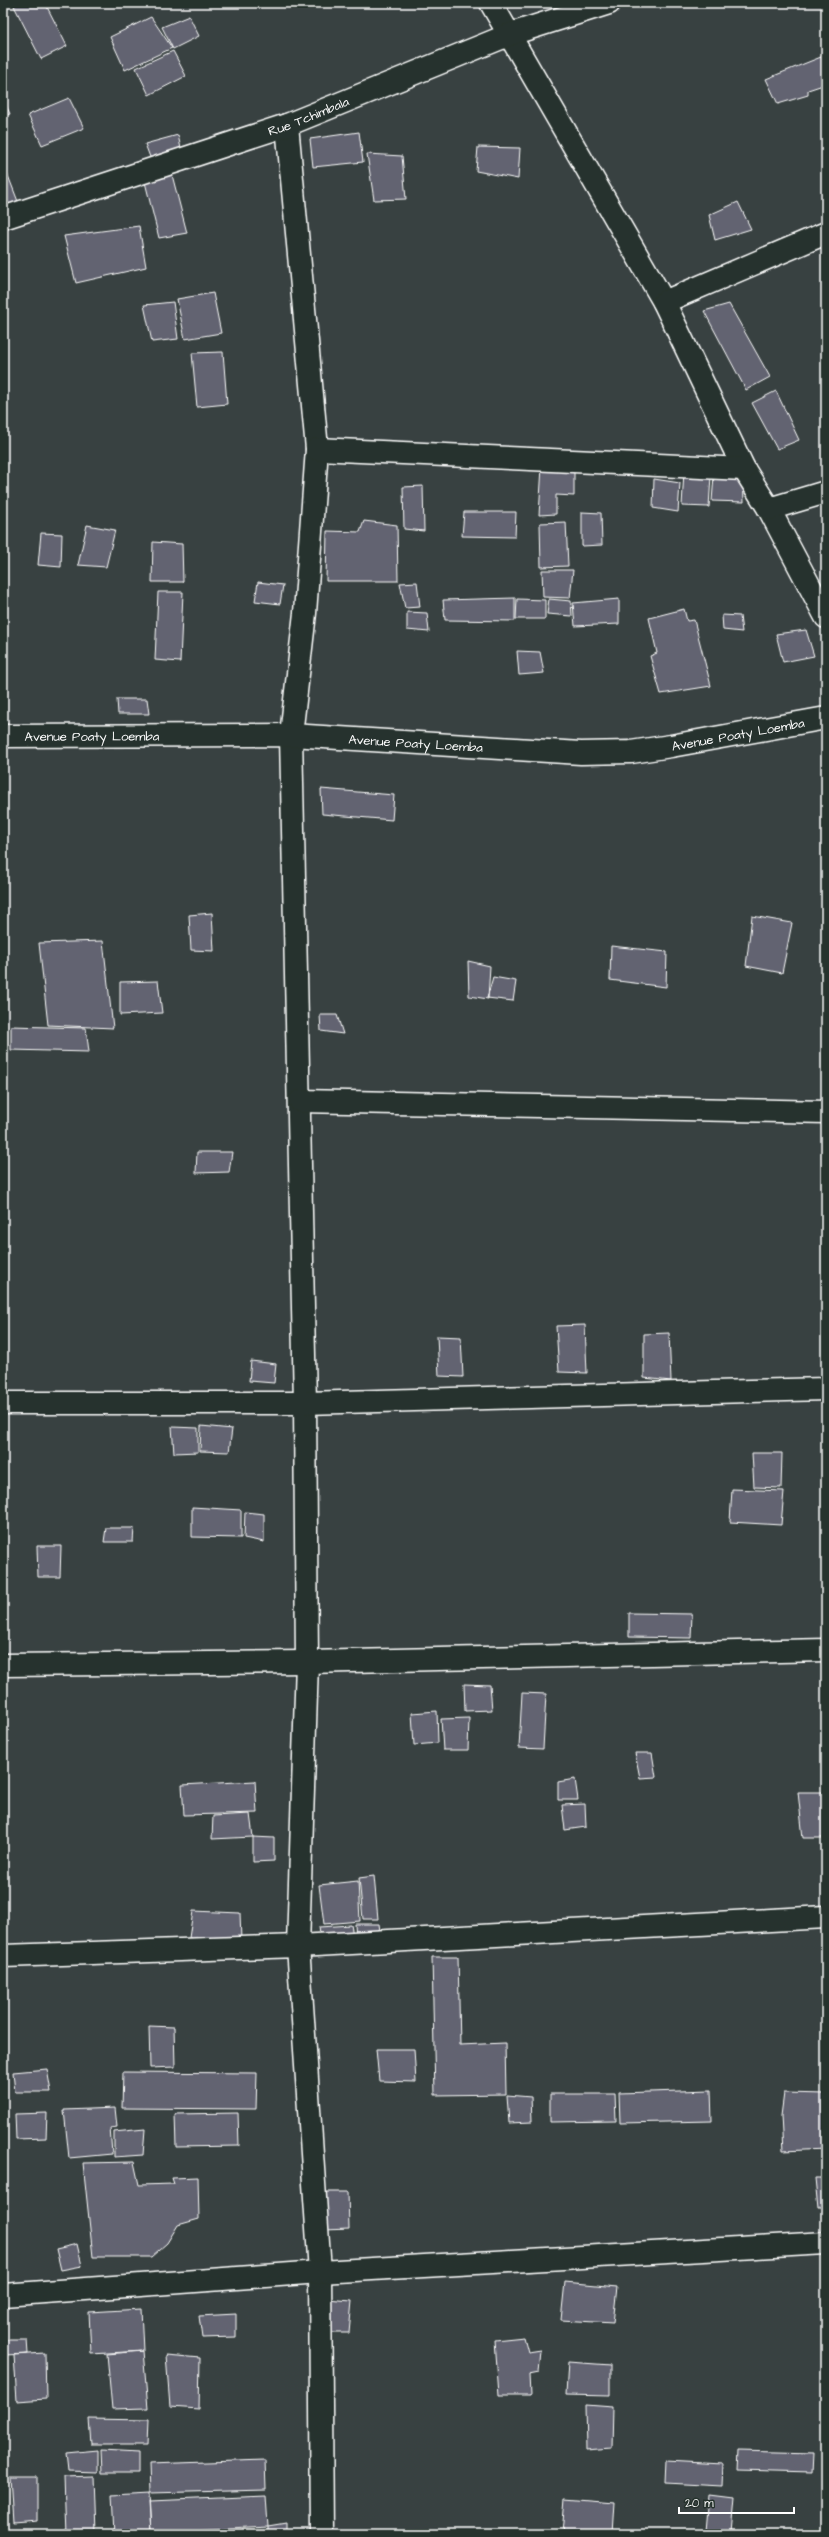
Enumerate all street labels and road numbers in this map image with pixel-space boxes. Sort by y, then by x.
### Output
street label: Rue Tchimbala [266,93,352,141]
street label: Avenue Poaty Loemba [670,714,806,756]
street label: Avenue Poaty Loemba [25,727,160,747]
street label: Avenue Poaty Loemba [348,731,484,757]

